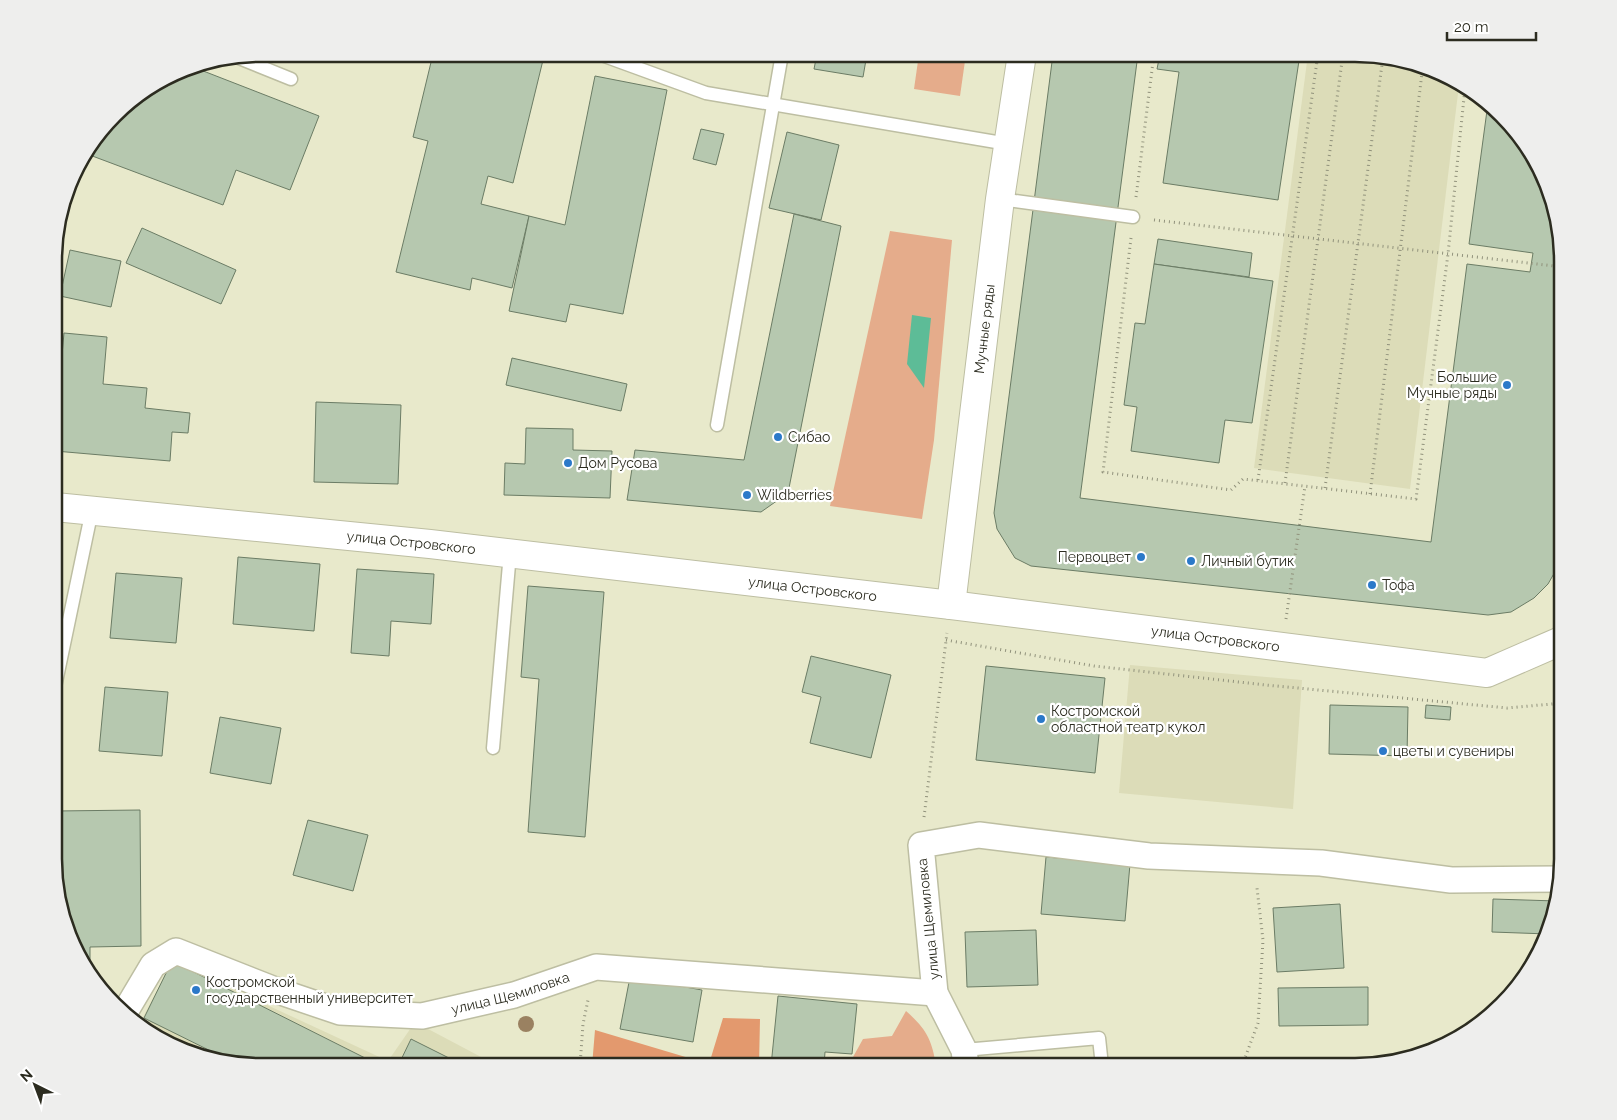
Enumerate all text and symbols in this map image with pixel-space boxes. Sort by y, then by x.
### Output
scale bar [1447,10,1536,42]
text: 20 m [1454,18,1489,36]
street label: Мучные ряды [971,283,998,375]
place label: Большие Мучные ряды [1407,369,1497,401]
marker: Большие Мучные ряды [1501,379,1513,391]
place label: Сибао [788,429,830,445]
marker: Сибао [772,431,784,443]
place label: Дом Русова [578,455,657,471]
marker: Дом Русова [562,457,574,469]
place label: Wildberries [757,487,832,503]
marker: Wildberries [741,489,753,501]
street label: улица Островского [346,528,477,557]
place label: Первоцвет [1058,549,1131,565]
marker: Первоцвет [1135,551,1147,563]
place label: Личный бутик [1201,553,1294,569]
marker: Личный бутик [1185,555,1197,567]
street label: улица Островского [747,573,878,604]
place label: Тофа [1382,577,1415,593]
marker: Тофа [1366,579,1378,591]
street label: улица Островского [1150,622,1281,655]
place label: Костромской областной театр кукол [1051,703,1206,735]
marker: Костромской областной театр кукол [1035,713,1047,725]
place label: цветы и сувениры [1393,743,1514,759]
marker: цветы и сувениры [1377,745,1389,757]
street label: улица Щемиловка [914,857,942,981]
street label: улица Щемиловка [450,969,571,1017]
place label: Костромской государственный университет [206,974,413,1006]
marker: Костромской государственный университет [190,984,202,996]
north arrow [10,1060,60,1110]
text: N [17,1066,36,1085]

